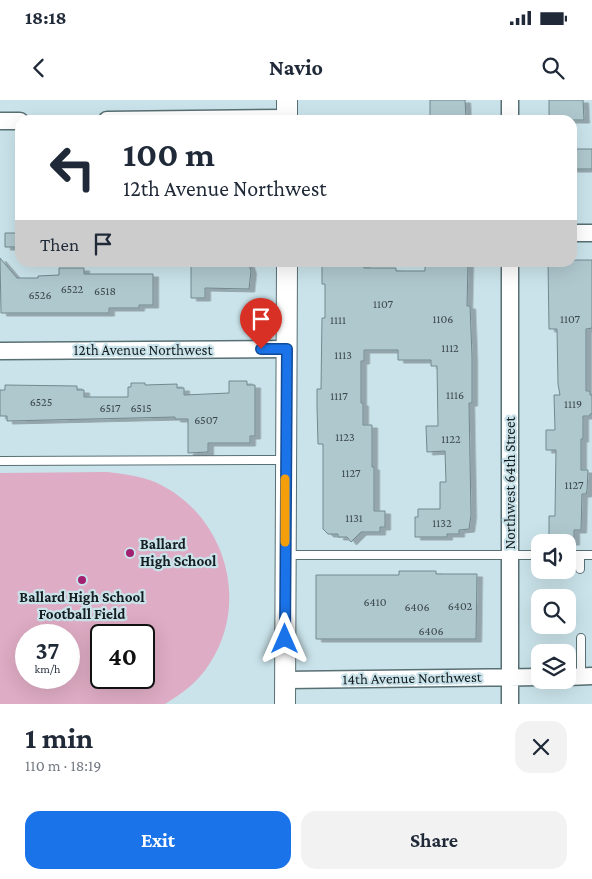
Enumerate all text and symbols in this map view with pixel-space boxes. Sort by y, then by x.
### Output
text: 18:18 [25,7,67,28]
icon: back [25,54,53,82]
icon: search [539,54,567,82]
text: Navio [269,55,323,80]
icon: left [40,135,105,200]
text: 100 m [123,135,215,174]
text: 12th Avenue Northwest [123,176,327,201]
icon: arrive [89,230,117,258]
text: Then [40,234,79,255]
house number: 6522 [61,282,84,296]
house number: 6518 [94,284,116,298]
house number: 6526 [28,288,52,302]
house number: 1107 [373,297,393,311]
pin [240,298,282,349]
icon: arrive [247,305,275,333]
house number: 1106 [433,312,453,326]
house number: 1107 [560,312,580,326]
house number: 1111 [330,313,346,327]
house number: 1112 [441,341,459,355]
street label: 12th Avenue Northwest [74,342,213,358]
house number: 1113 [334,348,352,362]
house number: 1116 [446,388,464,402]
house number: 1117 [330,389,348,403]
house number: 6525 [30,395,52,409]
house number: 1119 [564,397,582,411]
house number: 6517 [99,401,121,415]
house number: 6515 [130,401,152,415]
house number: 6507 [194,413,218,427]
street label: Northwest 64th Street [502,415,518,549]
house number: 1123 [335,430,355,444]
house number: 1122 [441,432,461,446]
house number: 1127 [341,466,361,480]
house number: 1127 [564,478,584,492]
house number: 1131 [345,511,363,525]
house number: 1132 [432,516,452,530]
map controls [531,534,576,689]
button: sound [531,534,576,579]
place label: Ballard High School [140,536,217,569]
marker: Ballard High School [124,547,136,559]
marker: Ballard High School Football Field [76,574,88,586]
place label: Ballard High School Football Field [19,589,145,622]
button: search [531,589,576,634]
house number: 6410 [364,595,387,609]
house number: 6402 [448,599,473,613]
house number: 6406 [404,600,430,614]
position arrow [258,612,310,664]
speed limit sign: 40 [90,624,155,689]
house number: 6406 [418,624,444,638]
text: 37 [36,637,59,664]
button: layers [531,644,576,689]
text: km/h [35,662,60,676]
street label: 14th Avenue Northwest [342,669,483,687]
text: 1 min [25,721,93,754]
button: close [515,721,567,773]
text: 110 m · 18:19 [25,757,101,774]
button: Exit [25,811,291,869]
button: Share [301,811,567,869]

